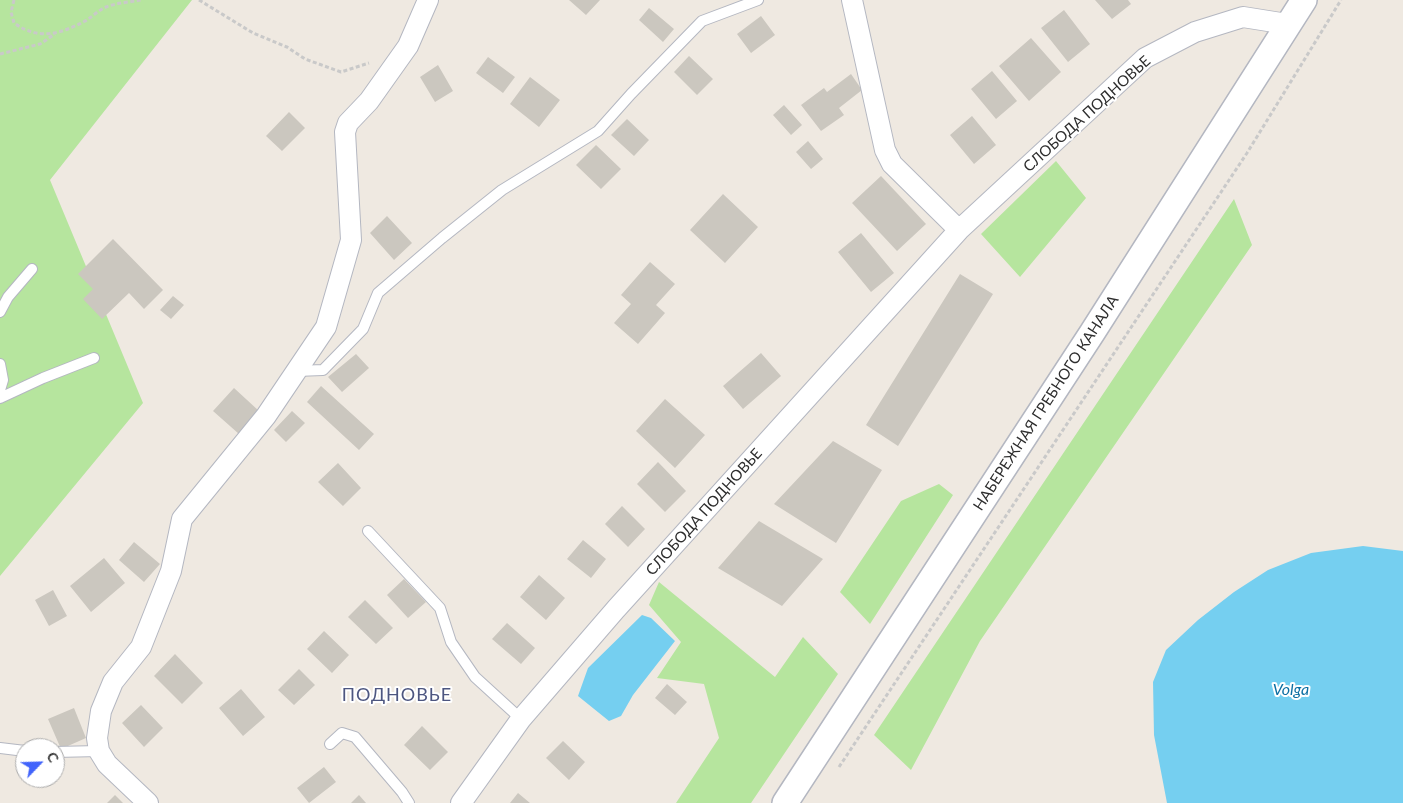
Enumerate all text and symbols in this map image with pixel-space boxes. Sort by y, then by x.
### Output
street label: СЛОБОДА ПОДНОВЬЕ [1020,52,1154,176]
street label: НАБЕРЕЖНАЯ ГРЕБНОГО КАНАЛА [970,292,1122,514]
street label: СЛОБОДА ПОДНОВЬЕ [642,445,766,579]
water label: Volga [1273,680,1309,700]
district label: ПОДНОВЬЕ [341,684,453,706]
north arrow [15,738,65,788]
text: С [44,749,63,765]

